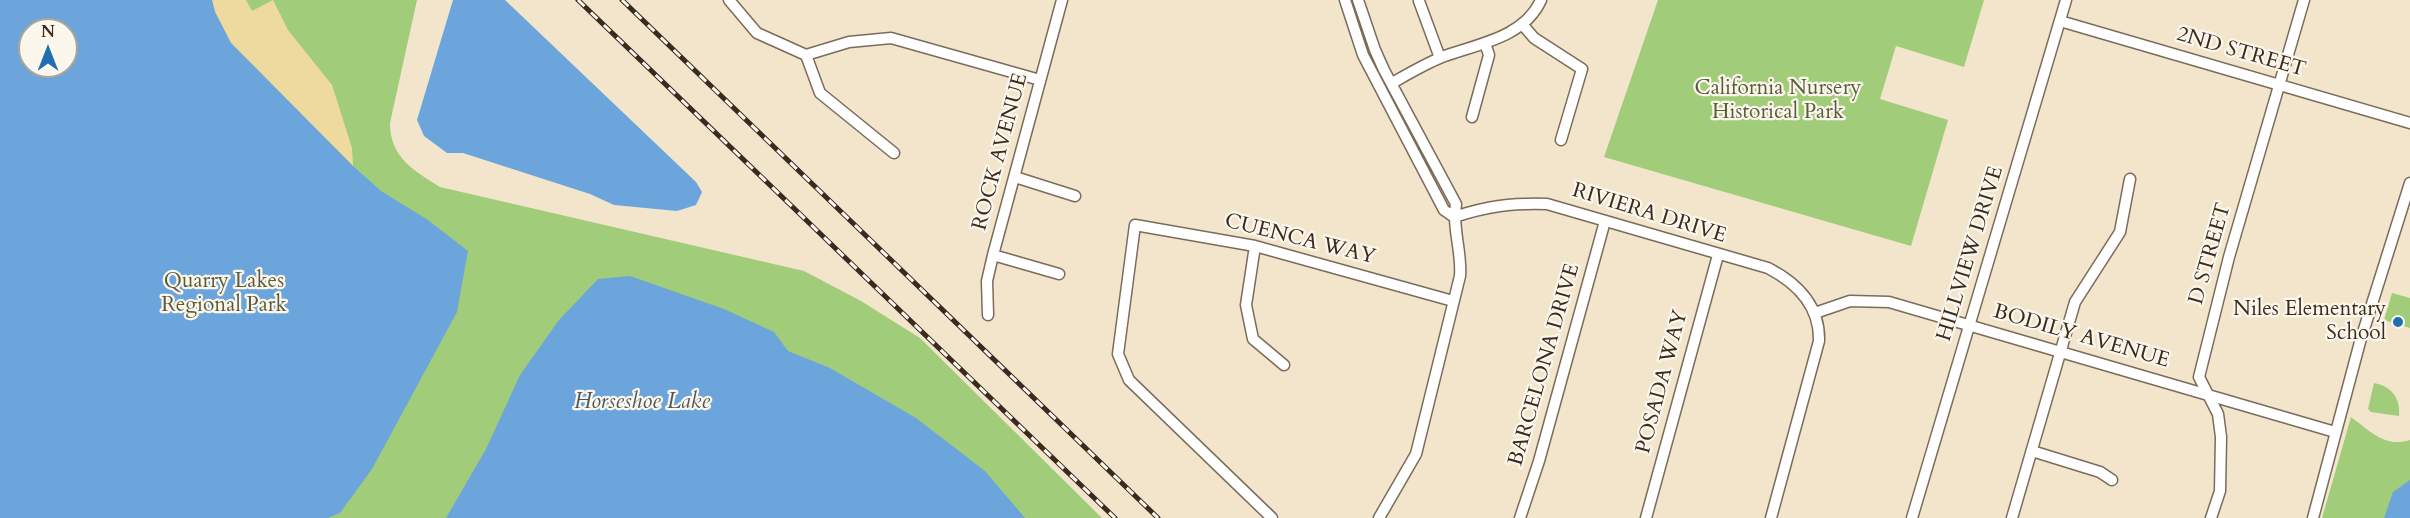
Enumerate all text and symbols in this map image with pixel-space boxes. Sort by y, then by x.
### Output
north arrow [18,18,78,78]
text: N [41,21,55,43]
street label: 2ND STREET [2174,23,2308,83]
street label: ROCK AVENUE [968,71,1034,233]
park label: California Nursery Historical Park [1695,76,1861,126]
street label: HILLVIEW DRIVE [1932,163,2010,345]
street label: RIVIERA DRIVE [1569,179,1729,249]
street label: D STREET [2184,200,2238,308]
street label: CUENCA WAY [1222,209,1378,271]
street label: BARCELONA DRIVE [1504,261,1586,469]
park label: Quarry Lakes Regional Park [161,269,287,319]
place label: Niles Elementary School [2233,297,2386,347]
street label: BODILY AVENUE [1990,300,2172,374]
street label: POSADA WAY [1632,308,1694,456]
marker: Niles Elementary School [2391,315,2405,329]
water label: Horseshoe Lake [574,390,710,416]

